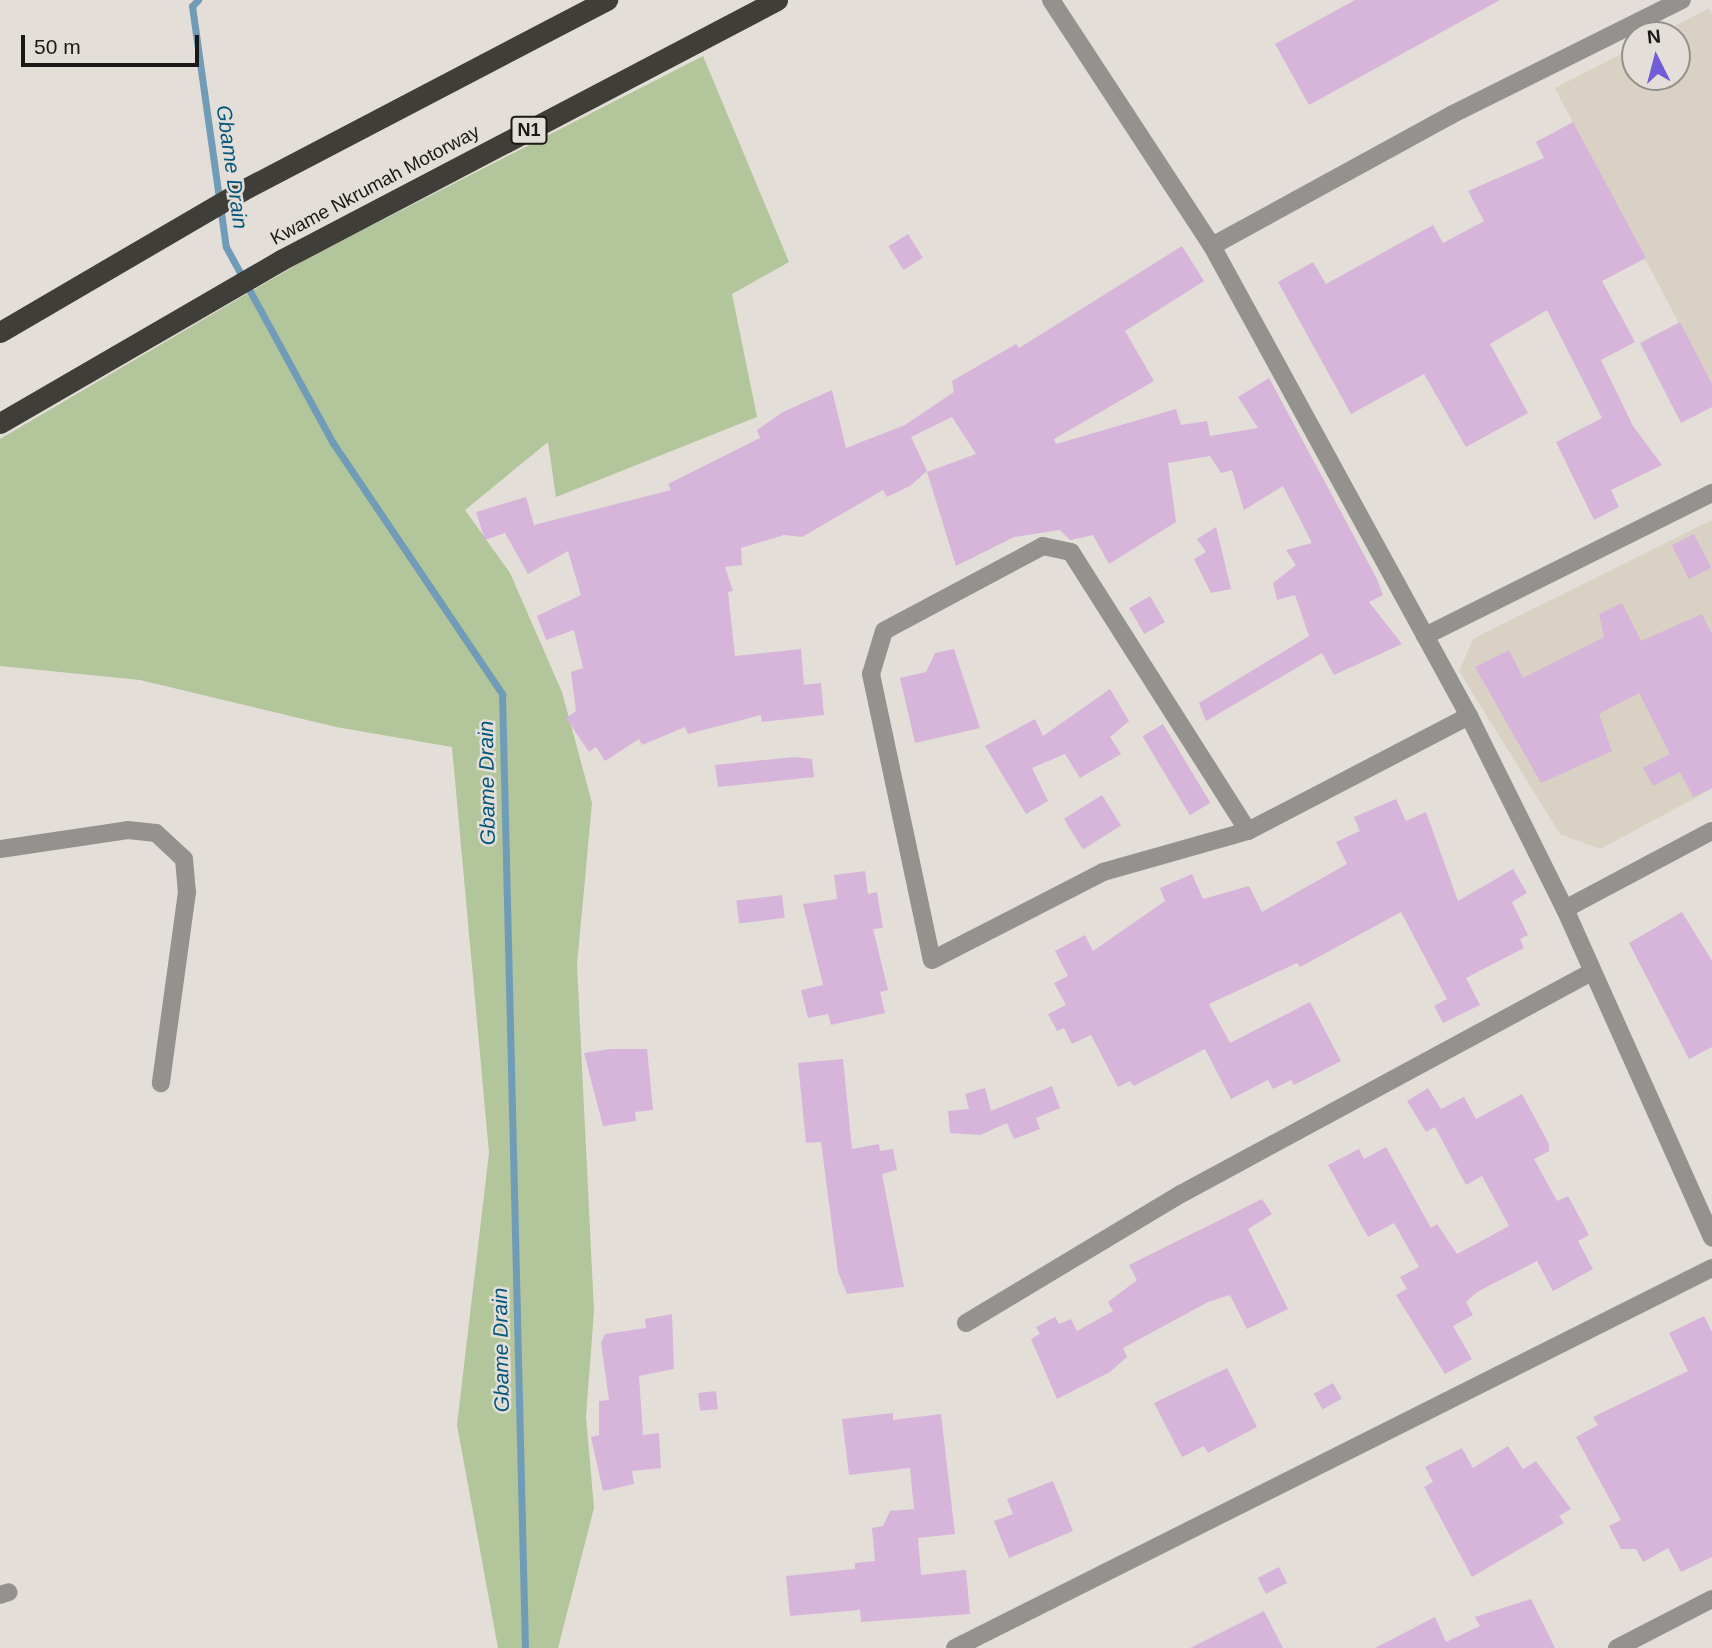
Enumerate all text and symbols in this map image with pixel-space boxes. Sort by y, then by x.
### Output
scale bar [24,21,203,65]
north arrow [1621,21,1691,91]
text: N [1646,25,1662,48]
text: 50 m [34,35,81,58]
water label: Gbame Drain [211,103,253,231]
road number: N1 [510,116,548,145]
street label: Kwame Nkrumah Motorway [267,120,483,250]
water label: Gbame Drain [473,720,501,846]
water label: Gbame Drain [487,1287,515,1413]

